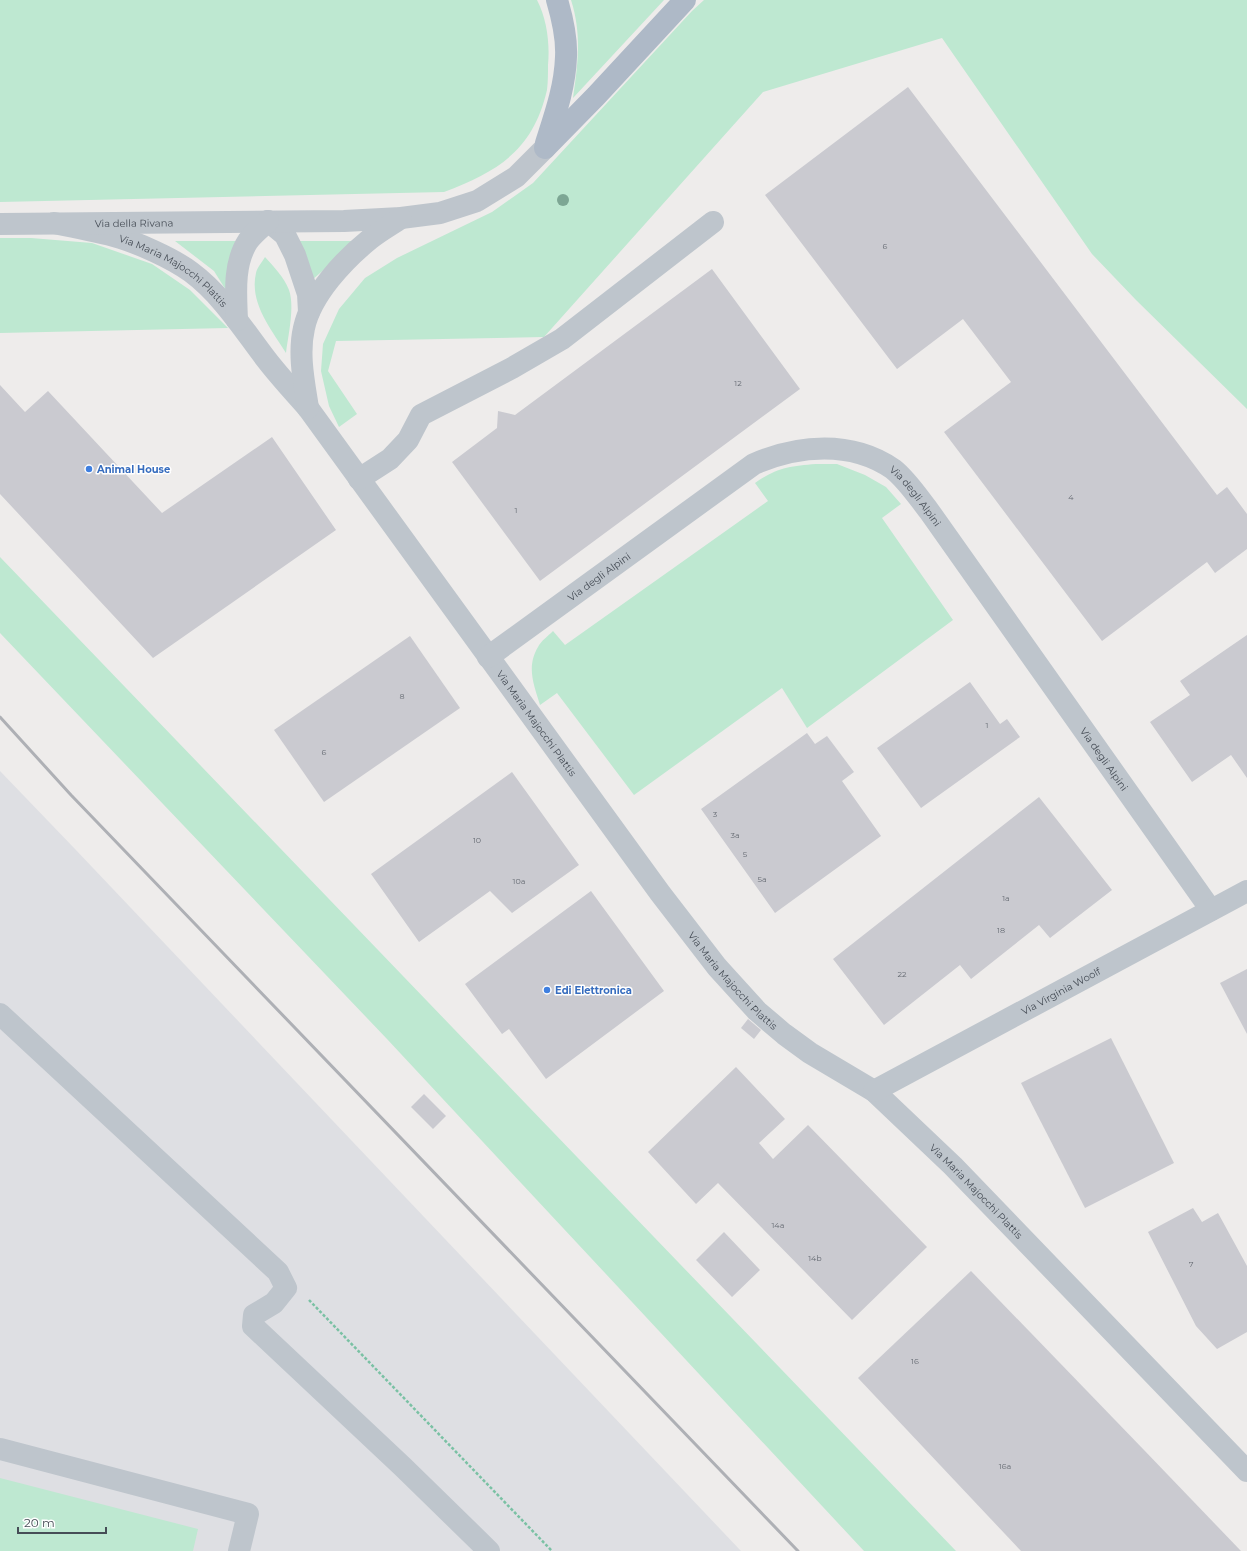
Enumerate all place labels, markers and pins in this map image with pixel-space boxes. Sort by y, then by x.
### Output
place label: Animal House [96,463,170,476]
marker: Animal House [84,464,94,474]
place label: Edi Elettronica [555,984,632,997]
marker: Edi Elettronica [542,985,552,995]

